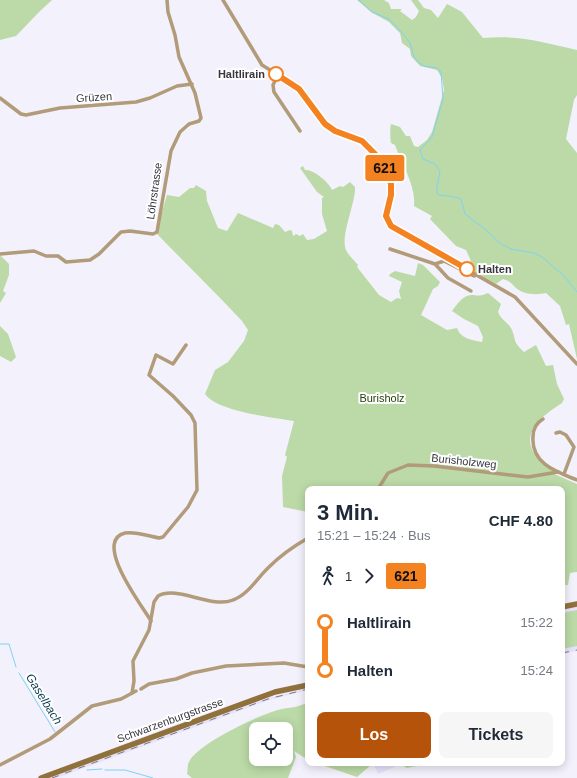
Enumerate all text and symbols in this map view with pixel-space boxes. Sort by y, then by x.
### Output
marker: Haltlirain [268,66,284,82]
place label: Haltlirain [218,68,265,80]
street label: Grüzen [76,90,112,104]
line badge: 621 [362,155,408,181]
text: 621 [373,160,397,176]
street label: Löhrstrasse [144,162,164,220]
marker: Halten [459,261,475,277]
place label: Halten [478,263,512,275]
park label: Burisholz [359,392,405,404]
street label: Burisholzweg [431,452,497,470]
text: 3 Min. [317,500,379,525]
text: CHF 4.80 [489,512,553,529]
text: 15:21 – 15:24 · Bus [317,528,430,543]
icon: walk [317,565,339,587]
icon: forward [358,565,380,587]
text: 621 [394,568,418,584]
text: 1 [345,569,352,584]
text: Haltlirain [347,614,411,631]
text: 15:22 [520,615,553,630]
text: Halten [347,662,393,679]
text: 15:24 [520,663,553,678]
water label: Gaselbach [23,671,65,727]
street label: Schwarzenburgstrasse [115,695,225,745]
button: Los [317,712,431,758]
button: Tickets [439,712,553,758]
map controls [249,722,293,766]
button: locate [249,722,293,766]

